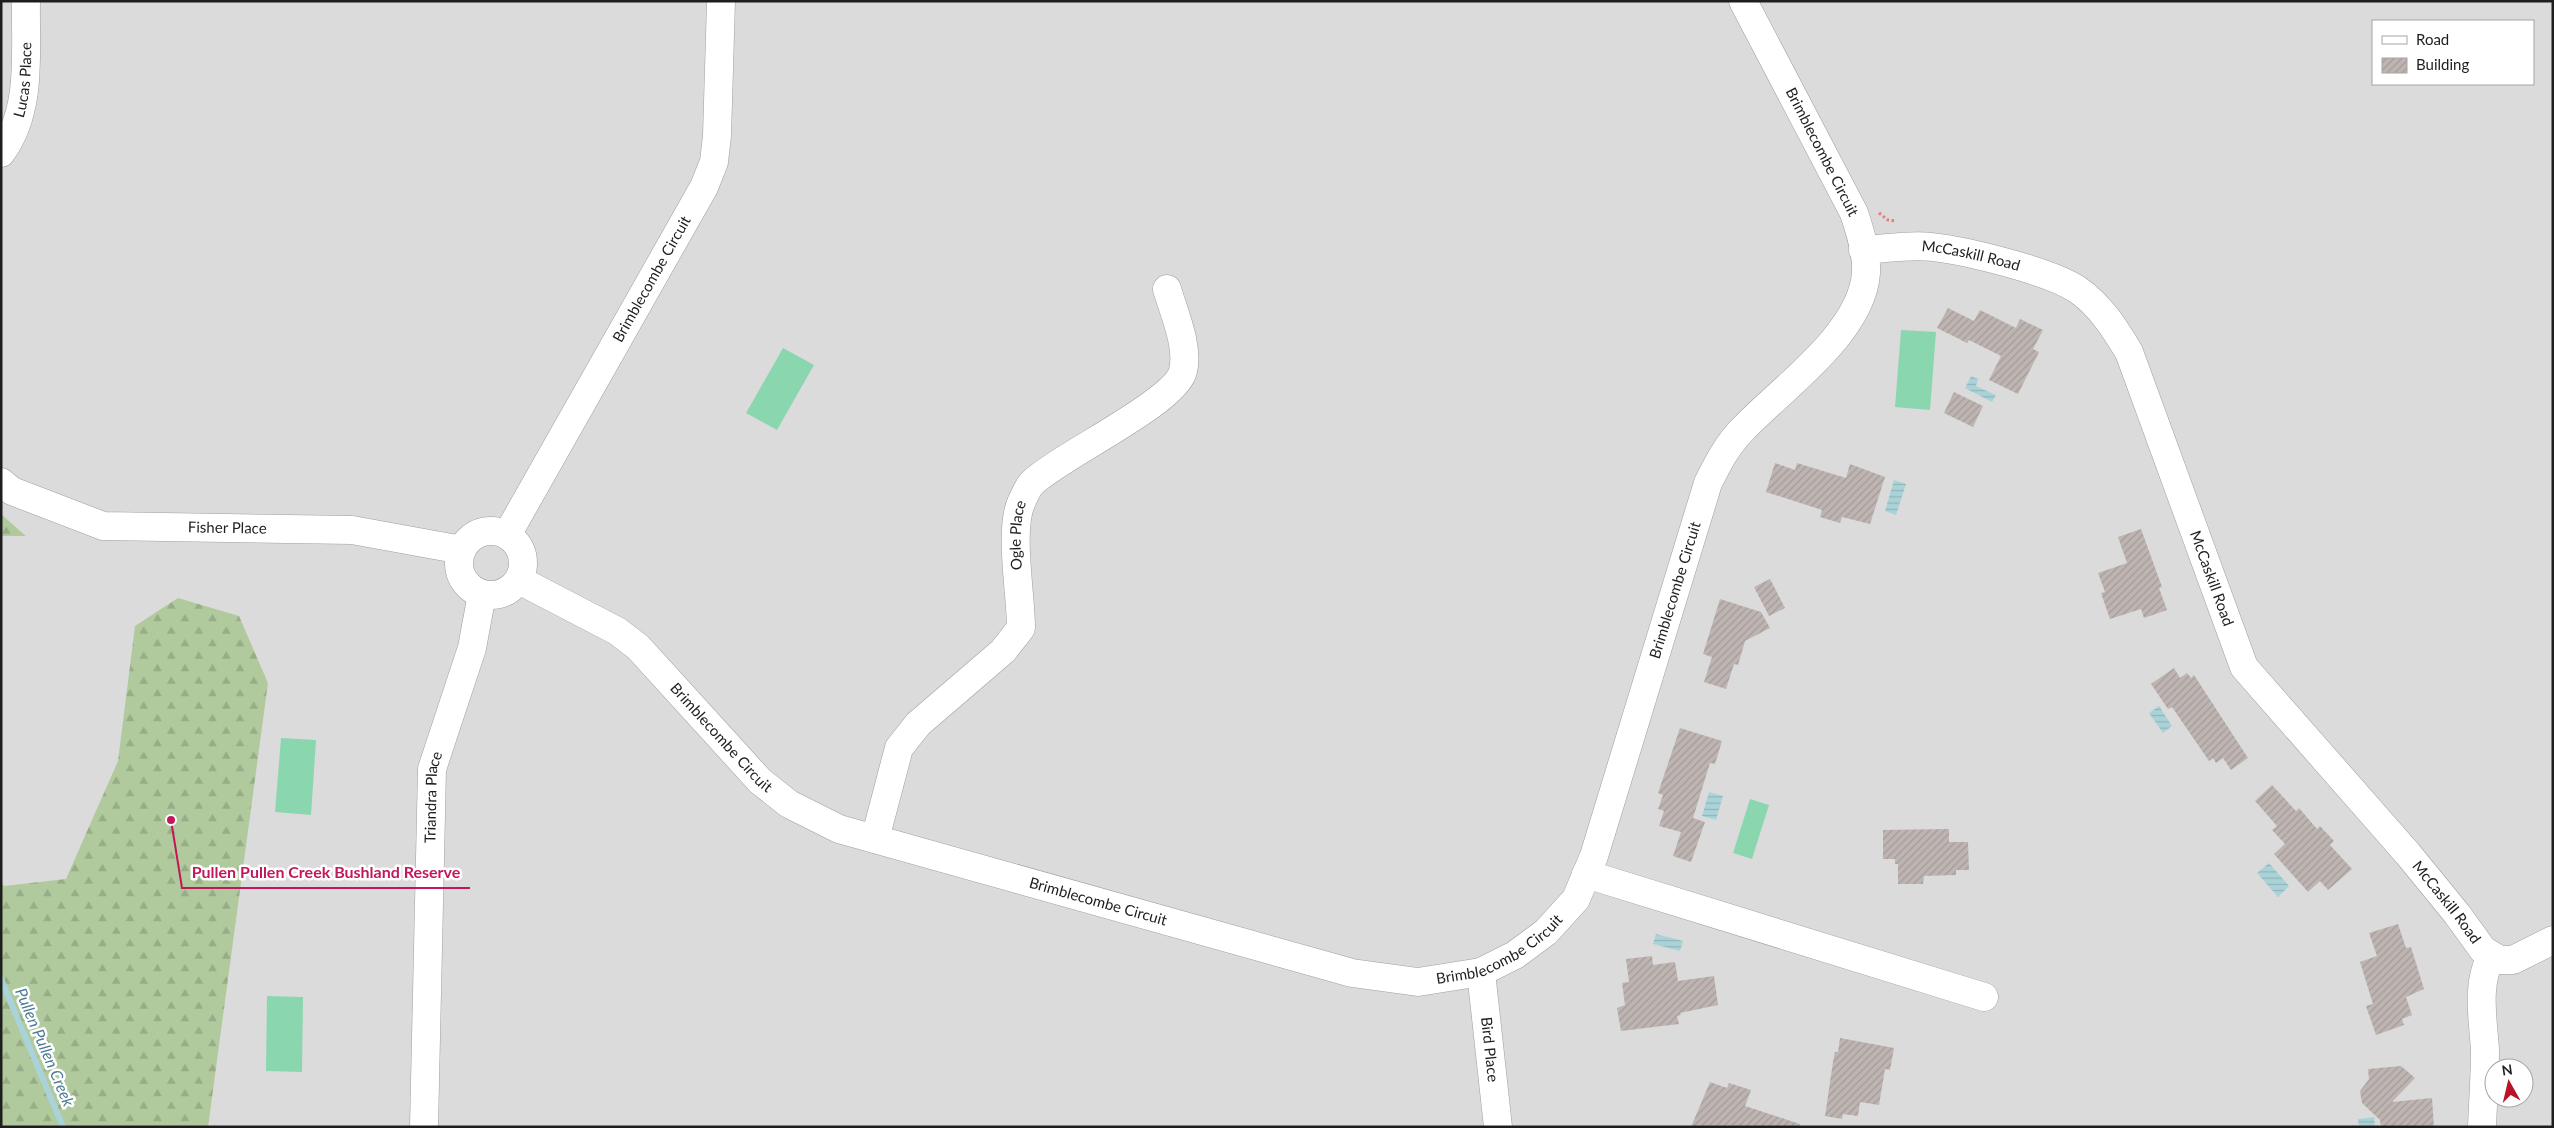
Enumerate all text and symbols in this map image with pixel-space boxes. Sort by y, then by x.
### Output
legend [2372,20,2534,85]
text: Road [2416,30,2449,48]
street label: Lucas Place [9,42,34,119]
text: Building [2416,55,2469,73]
street label: Brimblecombe Circuit [1783,84,1863,219]
street label: Brimblecombe Circuit [608,212,694,345]
street label: McCaskill Road [1921,236,2023,274]
street label: Ogle Place [1006,497,1029,571]
street label: Fisher Place [188,517,267,537]
street label: Brimblecombe Circuit [1645,519,1704,661]
street label: McCaskill Road [2187,528,2238,628]
street label: Brimblecombe Circuit [667,679,777,796]
street label: Triandra Place [420,749,445,843]
callout: Pullen Pullen Creek Bushland Reserve [182,857,470,888]
street label: McCaskill Road [2409,857,2485,947]
text: Pullen Pullen Creek Bushland Reserve [192,862,461,881]
street label: Brimblecombe Circuit [1027,873,1170,929]
street label: Brimblecombe Circuit [1435,910,1566,987]
water label: Pullen Pullen Creek [12,985,79,1109]
street label: Bird Place [1478,1016,1503,1083]
north arrow [2484,1058,2534,1108]
text: N [2501,1060,2514,1079]

